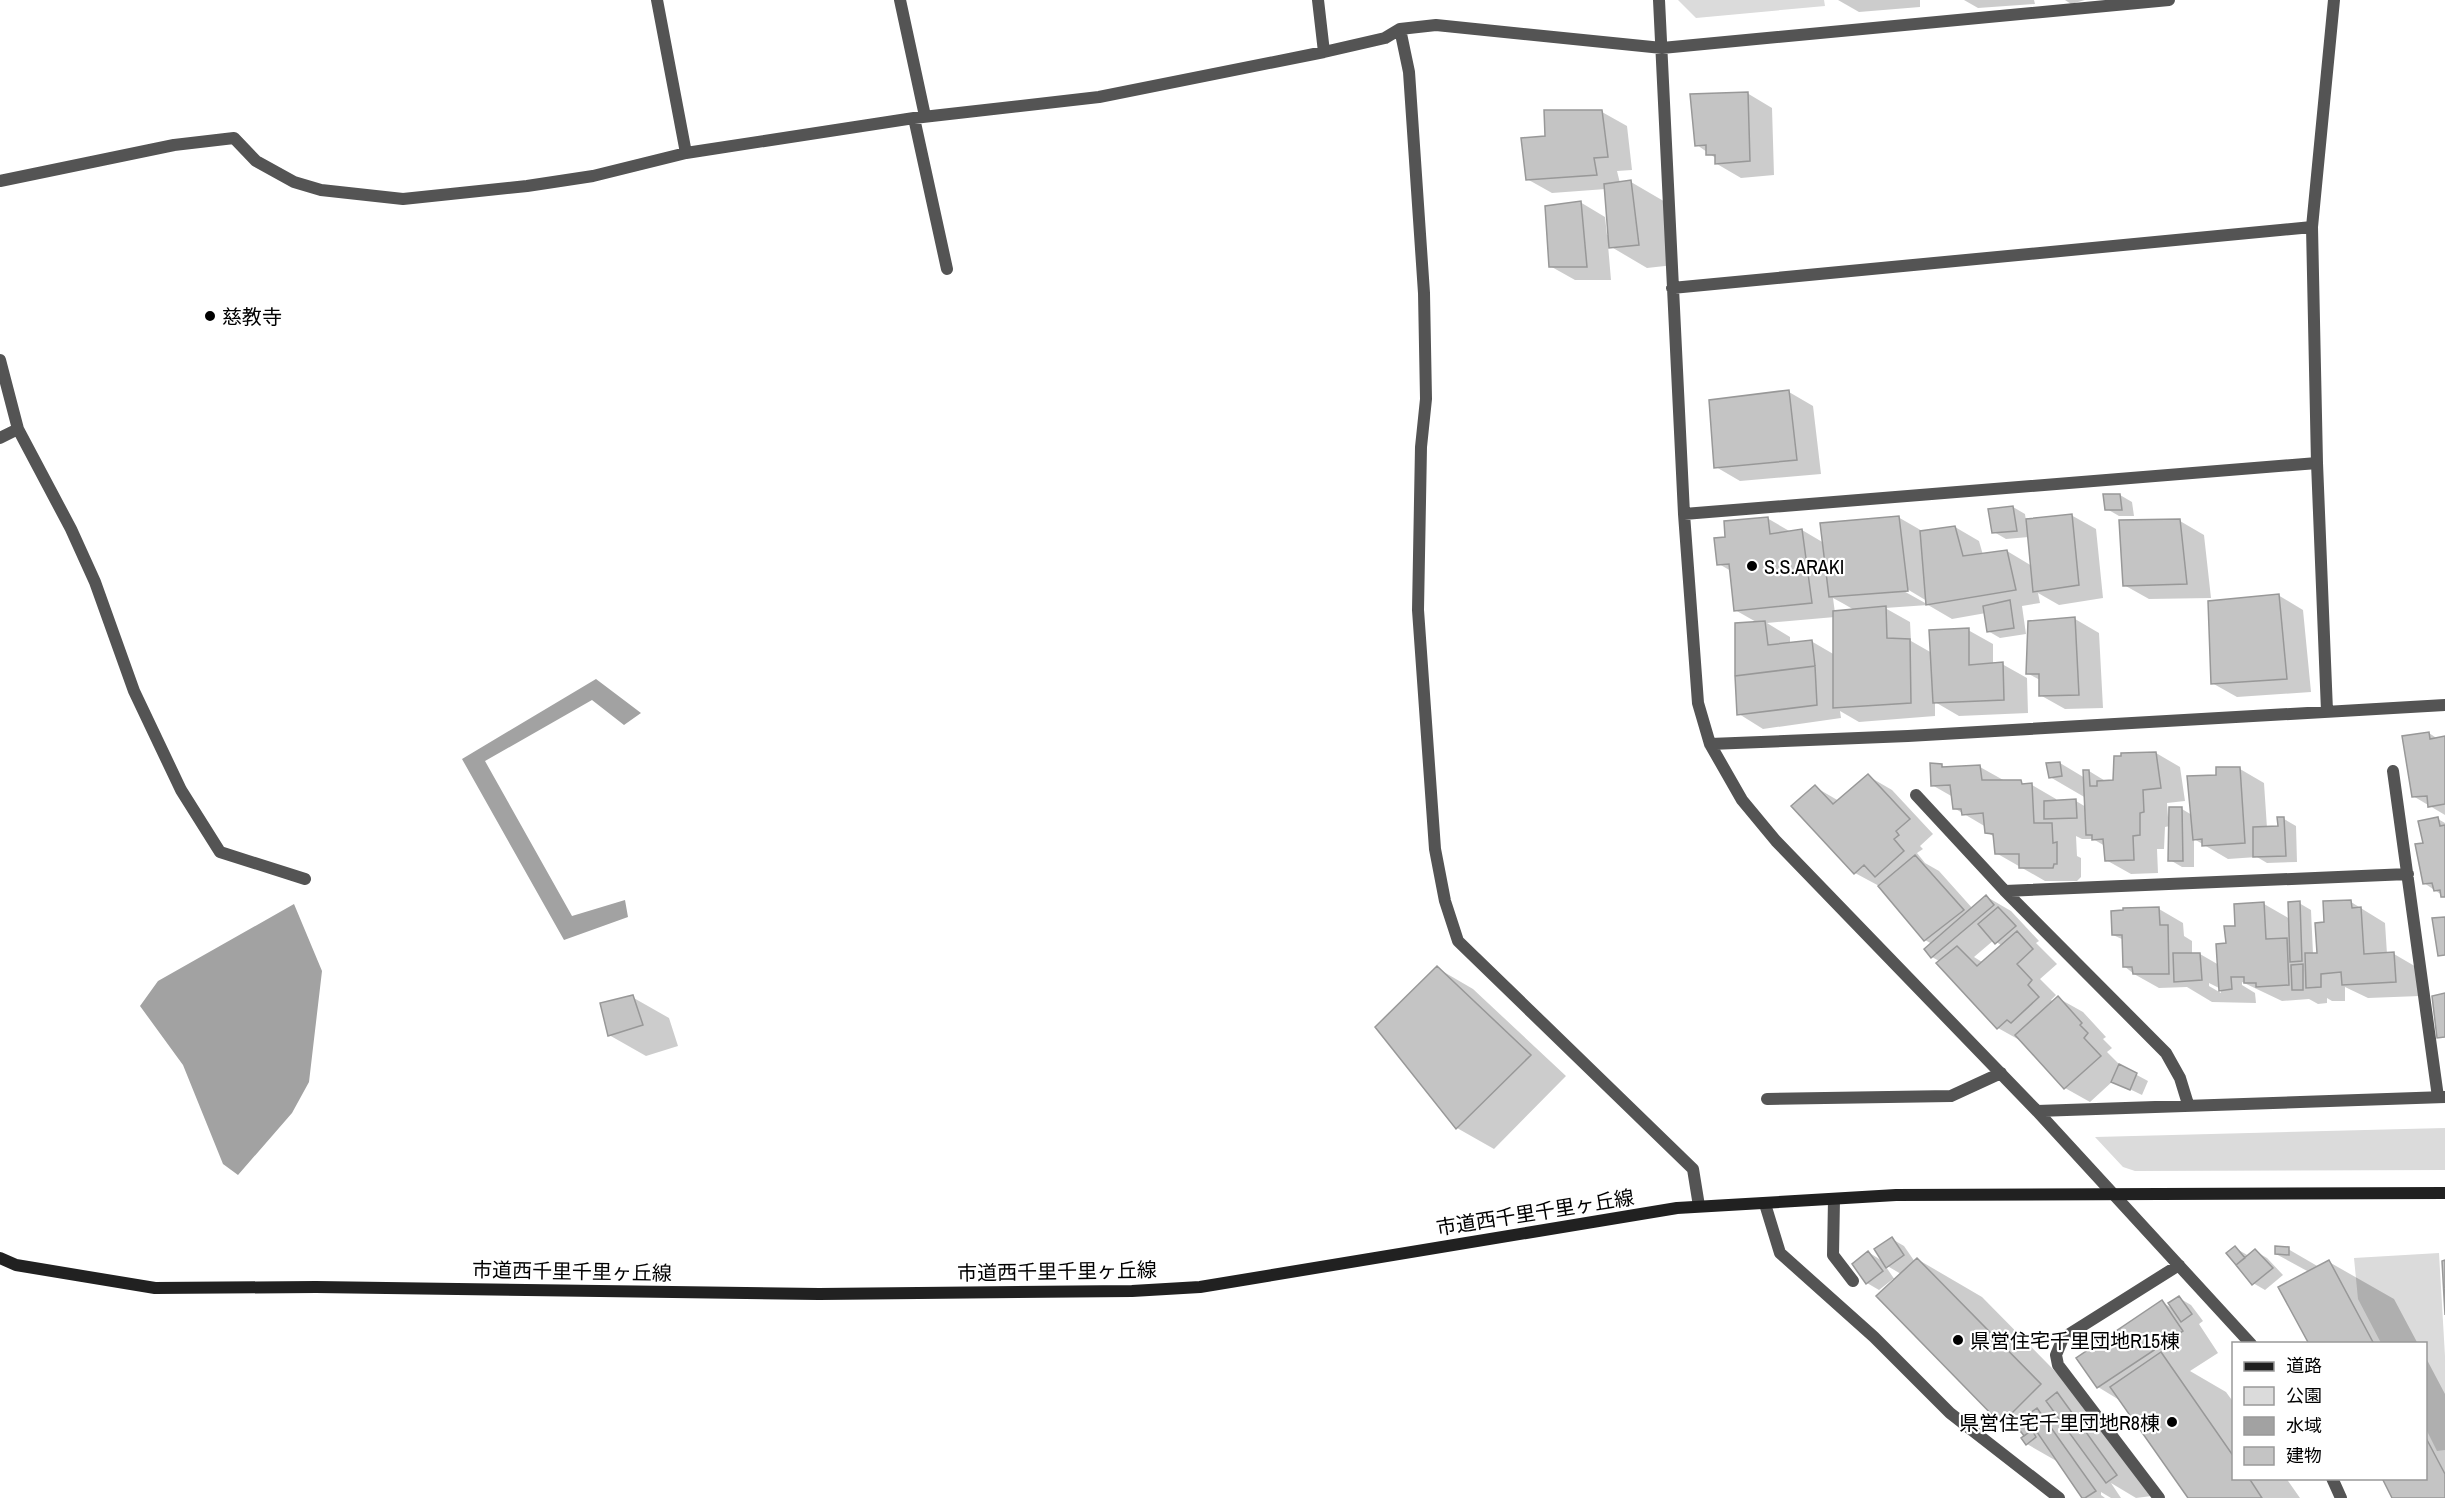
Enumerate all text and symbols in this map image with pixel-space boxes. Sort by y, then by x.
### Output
place label: 慈教寺 [222,303,282,330]
marker: 慈教寺 [203,309,217,323]
place label: S.S.ARAKI [1764,553,1844,580]
marker: S.S.ARAKI [1745,559,1759,573]
street label: 市道西千里千里ヶ丘線 [1434,1183,1636,1241]
street label: 市道西千里千里ヶ丘線 [472,1256,672,1286]
street label: 市道西千里千里ヶ丘線 [957,1256,1157,1286]
place label: 県営住宅千里団地R15棟 [1970,1327,2180,1354]
marker: 県営住宅千里団地R15棟 [1951,1333,1965,1347]
legend [2232,1342,2427,1480]
text: 道路 [2286,1353,2322,1378]
text: 公園 [2286,1383,2322,1408]
place label: 県営住宅千里団地R8棟 [1959,1409,2160,1436]
text: 水域 [2286,1413,2322,1438]
marker: 県営住宅千里団地R8棟 [2165,1415,2179,1429]
text: 建物 [2286,1443,2322,1468]

